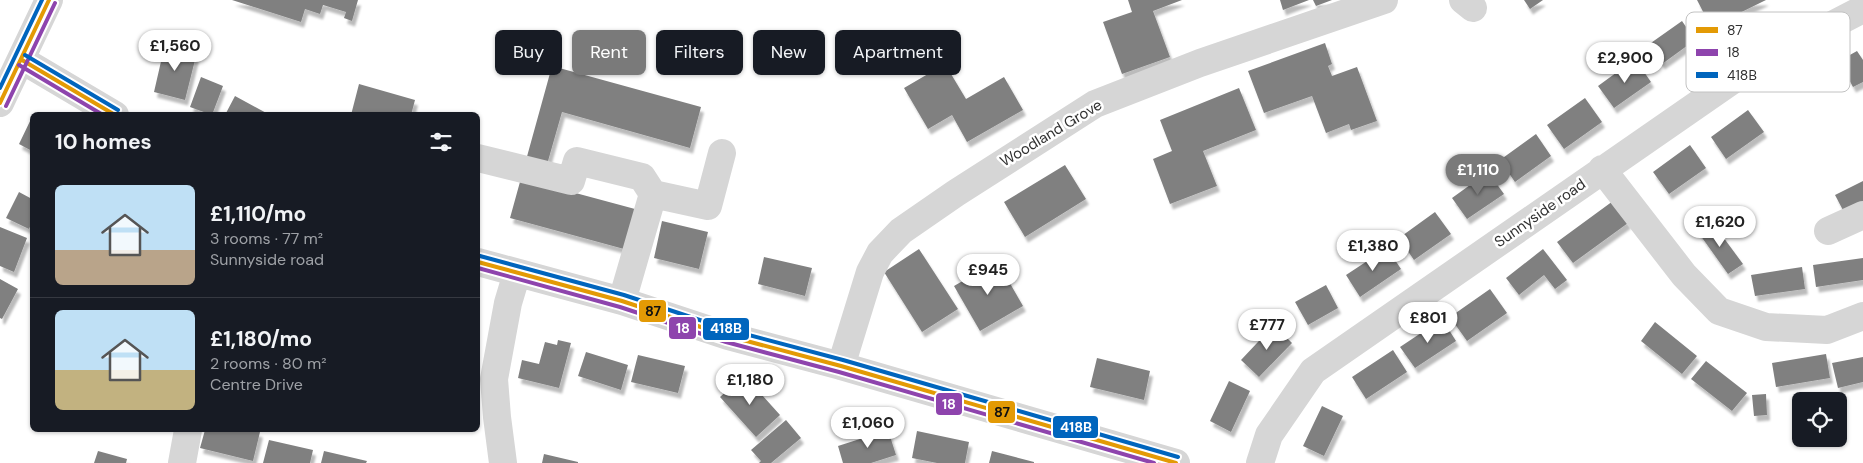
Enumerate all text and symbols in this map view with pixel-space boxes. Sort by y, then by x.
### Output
legend [1686,12,1850,92]
text: 87 [1727,21,1743,39]
pin: £1,560 [134,30,216,72]
chip: Buy [495,30,562,75]
chip: Rent [572,30,646,75]
chip: Filters [656,30,743,75]
chip: New [753,30,825,75]
chip: Apartment [835,30,961,75]
text: £1,560 [149,35,201,56]
pin: £2,900 [1584,42,1666,84]
text: 18 [1727,43,1740,61]
text: £2,900 [1597,47,1653,68]
text: 418B [1727,66,1757,84]
street label: Woodland Grove [996,95,1106,171]
text: 10 homes [55,128,152,156]
icon: filters [427,128,455,156]
pin: £1,110 [1437,154,1519,196]
text: £1,110 [1457,159,1499,180]
street label: Sunnyside road [1490,174,1590,252]
text: £1,110/mo [210,200,306,228]
icon: home [95,205,155,265]
pin: £1,620 [1679,206,1761,248]
text: £1,620 [1695,211,1745,232]
text: 3 rooms · 77 m² [210,228,323,249]
pin: £1,380 [1332,230,1414,272]
text: £1,380 [1348,235,1398,256]
text: Sunnyside road [210,249,324,270]
pin: £945 [958,254,1018,296]
text: £945 [968,259,1008,280]
line badge: 87 [638,299,667,323]
text: 87 [645,302,662,320]
pin: £801 [1398,302,1458,344]
text: £801 [1409,307,1447,328]
pin: £777 [1237,308,1297,351]
text: £777 [1249,314,1285,335]
line badge: 18 [668,316,697,340]
line badge: 418B [702,317,750,341]
text: 18 [676,319,690,337]
text: 418B [710,319,742,337]
text: £1,180/mo [210,325,312,353]
icon: home [95,330,155,390]
text: 2 rooms · 80 m² [210,353,327,374]
pin: £1,180 [709,364,791,406]
text: £1,180 [726,369,774,390]
text: Centre Drive [210,374,303,395]
line badge: 18 [935,392,963,416]
map controls [1792,392,1847,447]
button: locate [1792,392,1847,447]
text: 18 [942,395,956,413]
line badge: 87 [987,400,1016,424]
text: 87 [994,403,1011,421]
pin: £1,060 [827,406,909,449]
text: £1,060 [842,412,894,433]
line badge: 418B [1052,415,1099,439]
text: 418B [1060,418,1092,436]

